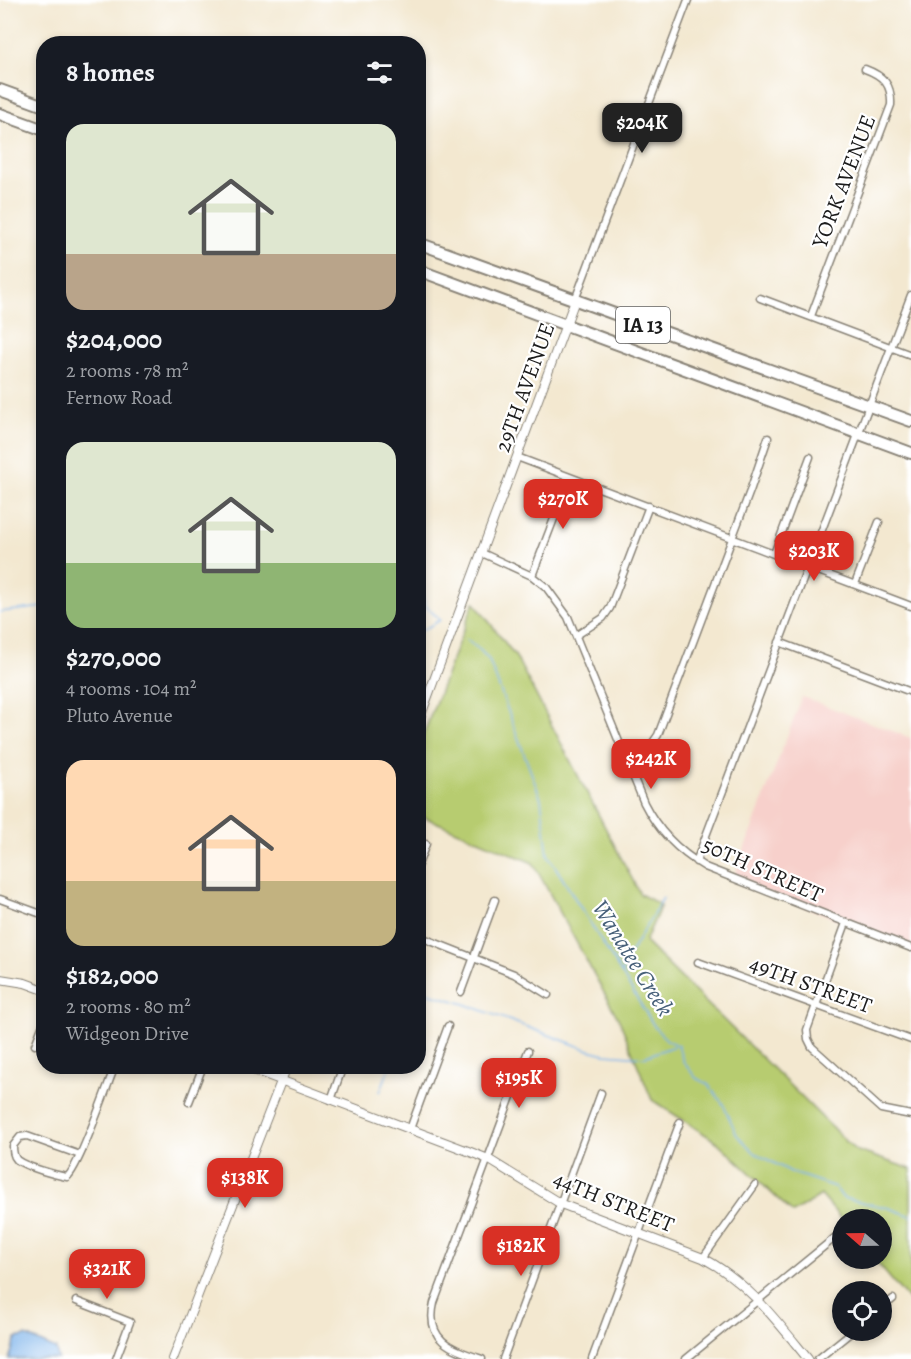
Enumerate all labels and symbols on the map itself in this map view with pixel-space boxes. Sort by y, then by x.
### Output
pin: $204K [600,103,684,154]
street label: YORK AVENUE [804,110,883,253]
road number: IA 13 [616,307,670,343]
street label: 29TH AVENUE [488,319,562,456]
pin: $270K [521,479,605,530]
pin: $203K [772,531,856,582]
pin: $242K [609,739,693,790]
street label: 50TH STREET [697,830,828,910]
water label: Wanatee Creek [585,894,682,1022]
street label: 49TH STREET [745,949,876,1021]
pin: $195K [477,1058,561,1109]
pin: $138K [203,1158,287,1209]
street label: 44TH STREET [549,1164,679,1240]
north arrow [832,1209,892,1269]
pin: $182K [479,1226,563,1277]
pin: $321K [65,1249,149,1300]

